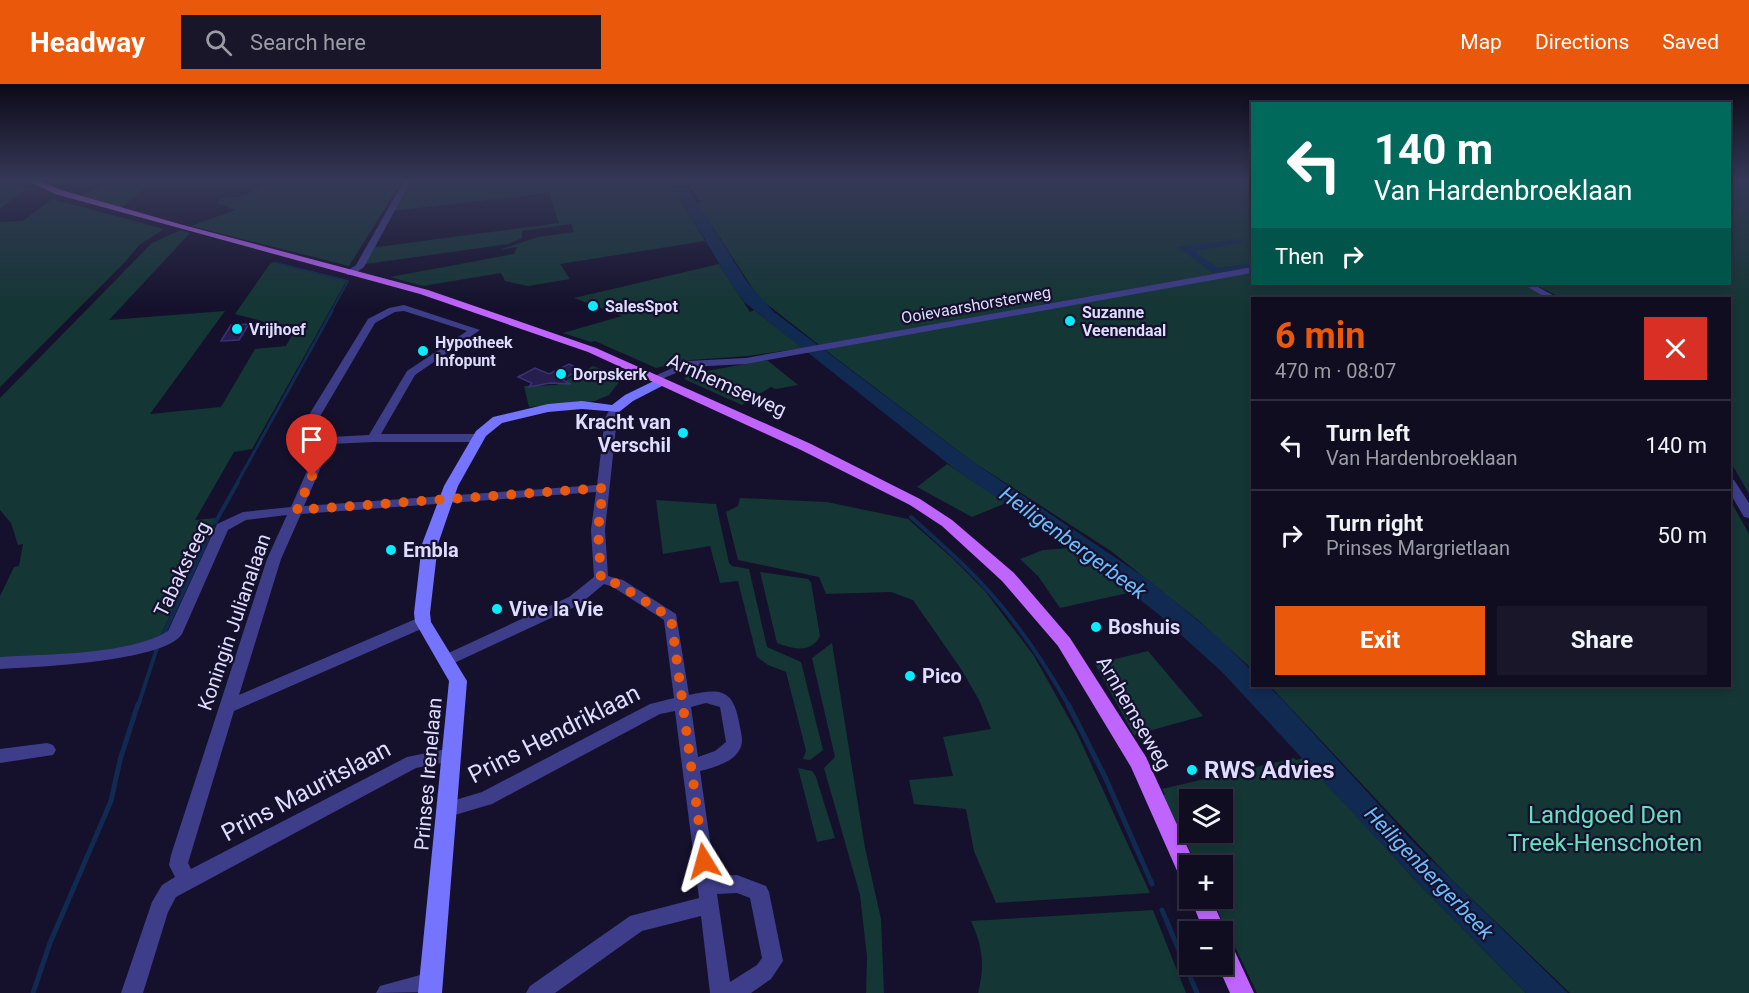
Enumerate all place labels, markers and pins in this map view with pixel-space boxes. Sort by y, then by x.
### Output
place label: SalesSpot [605,297,678,316]
marker: SalesSpot [586,299,600,313]
place label: Suzanne Veenendaal [1082,303,1166,340]
marker: Suzanne Veenendaal [1063,314,1077,328]
place label: Vrijhoef [249,320,306,339]
marker: Vrijhoef [230,322,244,336]
place label: Hypotheek Infopunt [435,333,513,370]
marker: Hypotheek Infopunt [416,344,430,358]
place label: Dorpskerk [573,365,647,384]
marker: Dorpskerk [554,367,568,381]
place label: Kracht van Verschil [575,410,671,457]
pin [286,414,337,476]
marker: Kracht van Verschil [676,426,690,440]
place label: Embla [403,538,459,562]
marker: Embla [384,543,398,557]
place label: Vive la Vie [509,597,603,621]
marker: Vive la Vie [490,602,504,616]
place label: Boshuis [1108,615,1180,639]
marker: Boshuis [1089,620,1103,634]
place label: Pico [922,664,962,688]
marker: Pico [903,669,917,683]
place label: RWS Advies [1204,756,1335,784]
marker: RWS Advies [1185,763,1199,777]

